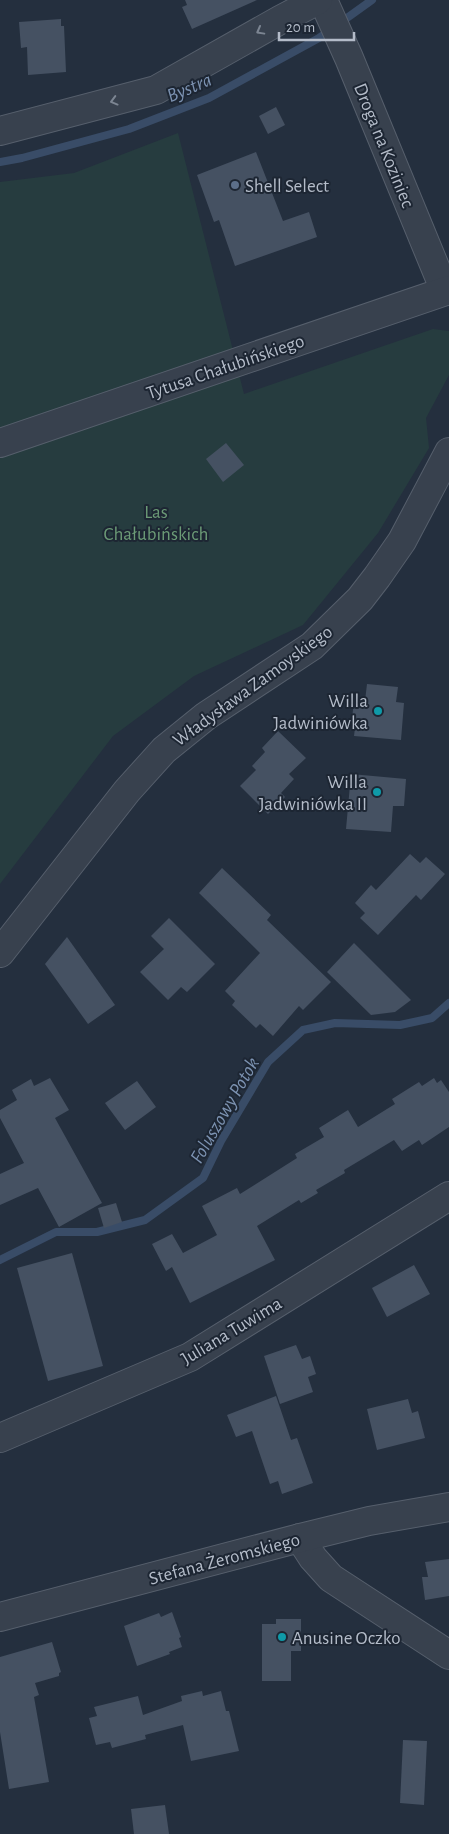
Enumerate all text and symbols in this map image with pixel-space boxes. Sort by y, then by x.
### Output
scale bar [279,10,354,42]
text: 20 m [286,20,315,35]
one-way arrow [256,25,265,35]
water label: Bystra [164,70,215,106]
street label: Droga na Koziniec [350,81,417,210]
one-way arrow [110,95,118,106]
place label: Shell Select [245,177,329,196]
marker: Shell Select [229,179,241,191]
street label: Tytusa Chałubińskiego [144,331,307,403]
park label: Las Chałubińskich [104,503,208,544]
street label: Władysława Zamoyskiego [170,622,336,750]
place label: Willa Jadwiniówka [273,692,368,733]
marker: Willa Jadwiniówka [372,705,384,717]
place label: Willa Jadwiniówka II [259,773,367,814]
marker: Willa Jadwiniówka II [371,786,383,798]
water label: Foluszowy Potok [187,1054,263,1167]
street label: Juliana Tuwima [178,1294,286,1369]
street label: Stefana Żeromskiego [147,1529,302,1589]
place label: Anusine Oczko [292,1629,401,1648]
marker: Anusine Oczko [276,1631,288,1643]

